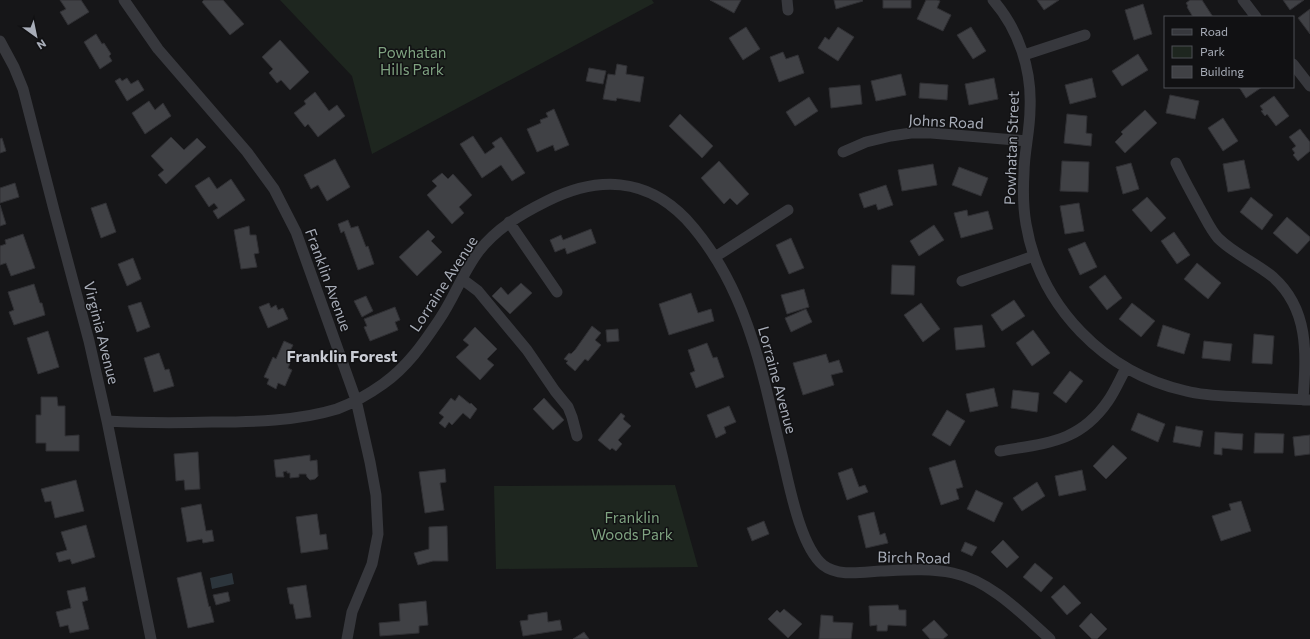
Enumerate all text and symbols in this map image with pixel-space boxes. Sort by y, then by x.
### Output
north arrow [16,16,56,56]
legend [1164,16,1294,88]
text: Road [1200,24,1228,38]
text: N [35,37,49,53]
park label: Powhatan Hills Park [378,43,446,78]
text: Park [1200,44,1226,58]
text: Building [1200,64,1244,78]
street label: Powhatan Street [1000,91,1022,205]
street label: Johns Road [908,110,984,132]
street label: Franklin Avenue [302,226,356,334]
street label: Lorraine Avenue [406,232,481,335]
street label: Virginia Avenue [80,279,123,386]
street label: Lorraine Avenue [755,324,801,436]
district label: Franklin Forest [286,346,398,365]
park label: Franklin Woods Park [591,508,673,543]
street label: Birch Road [877,547,951,567]

